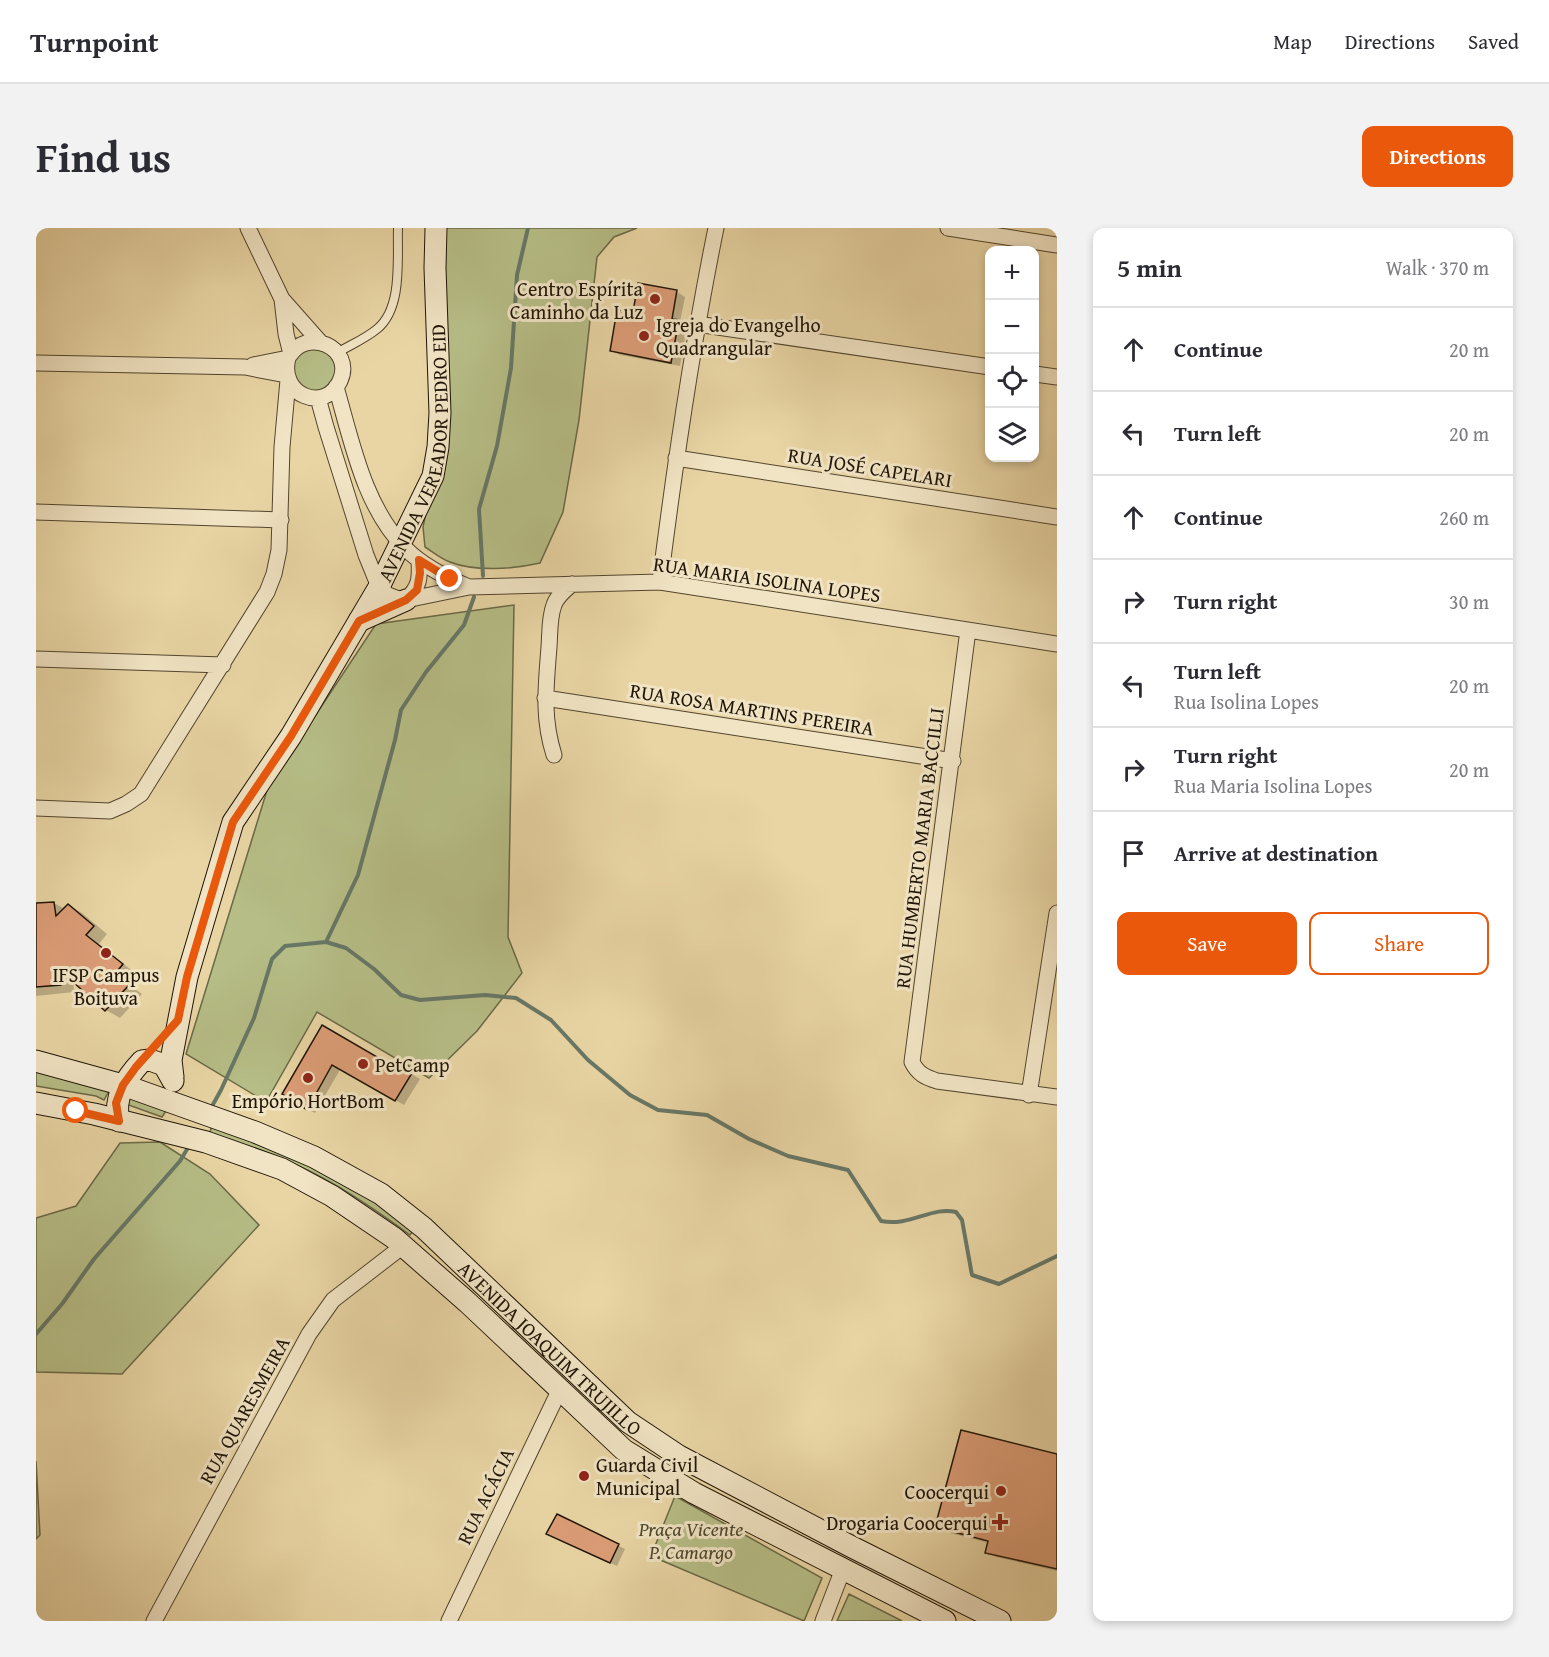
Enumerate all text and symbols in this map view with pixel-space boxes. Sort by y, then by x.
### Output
text: Turnpoint [30,21,159,62]
text: Map [1273,26,1312,57]
text: Directions [1345,26,1435,57]
text: Saved [1468,26,1519,57]
text: Find us [36,126,171,187]
button: Directions [1362,126,1513,187]
map controls [985,246,1039,462]
button: + [985,246,1039,300]
text: 5 min [1117,248,1182,287]
text: Walk · 370 m [1386,253,1489,282]
place label: Centro Espírita Caminho da Luz [510,274,644,326]
marker: Centro Espírita Caminho da Luz [648,292,662,306]
button: − [985,300,1039,354]
place label: Igreja do Evangelho Quadrangular [656,310,821,362]
street label: AVENIDA VEREADOR PEDRO EID [369,324,455,586]
marker: Igreja do Evangelho Quadrangular [637,329,651,343]
icon: ahead [1117,333,1150,366]
text: Continue [1174,333,1263,365]
text: 20 m [1449,335,1489,364]
button: locate [985,354,1039,408]
button: layers [985,408,1039,462]
icon: left [1117,417,1150,450]
text: Turn left [1174,417,1261,449]
text: 20 m [1449,419,1489,448]
street label: RUA JOSÉ CAPELARI [786,440,954,494]
icon: ahead [1117,501,1150,534]
text: Continue [1174,501,1263,533]
text: 260 m [1439,503,1489,532]
street label: RUA MARIA ISOLINA LOPES [652,549,882,609]
route end [436,565,462,591]
icon: right [1117,585,1150,618]
text: Turn right [1174,585,1277,617]
text: 30 m [1449,587,1489,616]
text: Turn left [1174,655,1261,687]
icon: left [1117,669,1150,702]
text: 20 m [1449,671,1489,700]
street label: RUA ROSA MARTINS PEREIRA [628,675,876,743]
text: Rua Isolina Lopes [1174,687,1319,716]
street label: RUA HUMBERTO MARIA BACCILLI [887,706,951,990]
text: Turn right [1174,739,1277,771]
icon: right [1117,753,1150,786]
text: 20 m [1449,755,1489,784]
text: Rua Maria Isolina Lopes [1174,771,1372,800]
icon: arrive [1117,837,1150,870]
text: Arrive at destination [1174,837,1378,869]
button: Save [1117,912,1297,975]
button: Share [1309,912,1489,975]
marker: IFSP Campus Boituva [99,946,113,960]
place label: IFSP Campus Boituva [52,960,160,1012]
place label: PetCamp [375,1050,450,1079]
marker: PetCamp [356,1057,370,1071]
marker: Empório HortBom [301,1071,315,1085]
place label: Empório HortBom [232,1086,385,1115]
route start [62,1097,88,1123]
street label: AVENIDA JOAQUIM TRUJILLO [452,1254,648,1442]
street label: RUA QUARESMEIRA [191,1331,297,1489]
street label: RUA ACÁCIA [449,1443,521,1549]
place label: Guarda Civil Municipal [596,1450,699,1502]
marker: Guarda Civil Municipal [577,1469,591,1483]
place label: Coocerqui [905,1477,989,1506]
marker: Coocerqui [994,1484,1008,1498]
place label: Drogaria Coocerqui [826,1508,988,1537]
park label: Praça Vicente P. Camargo [638,1514,743,1566]
marker: Drogaria Coocerqui [993,1515,1007,1529]

